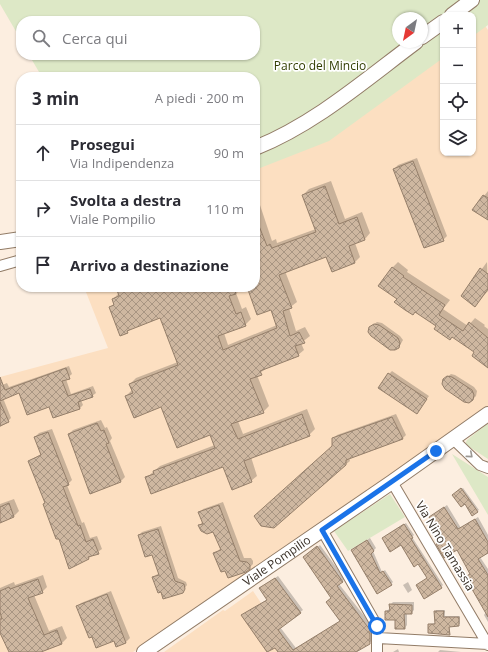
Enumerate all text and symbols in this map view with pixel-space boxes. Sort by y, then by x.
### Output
north arrow [392,12,428,48]
map controls [440,12,476,156]
button: + [440,12,476,48]
search box [16,16,260,60]
icon: search [30,27,52,49]
text: Cerca qui [62,28,128,48]
button: − [440,48,476,84]
park label: Parco del Mincio [274,57,366,74]
button: locate [440,84,476,120]
text: 3 min [32,87,79,110]
text: A piedi · 200 m [155,89,244,107]
button: layers [440,120,476,156]
text: Prosegui [70,134,135,154]
icon: ahead [32,142,54,164]
text: 90 m [214,144,244,162]
text: Via Indipendenza [70,154,174,172]
text: Svolta a destra [70,190,181,210]
icon: right [32,198,54,220]
text: 110 m [206,200,244,218]
text: Viale Pompilio [70,210,156,228]
icon: arrive [32,254,54,276]
text: Arrivo a destinazione [70,255,229,275]
route end [427,442,445,460]
one-way arrow [465,451,472,458]
street label: Via Nino Tamassia [412,498,479,594]
street label: Viale Pompilio [239,531,314,590]
route start [368,617,386,635]

